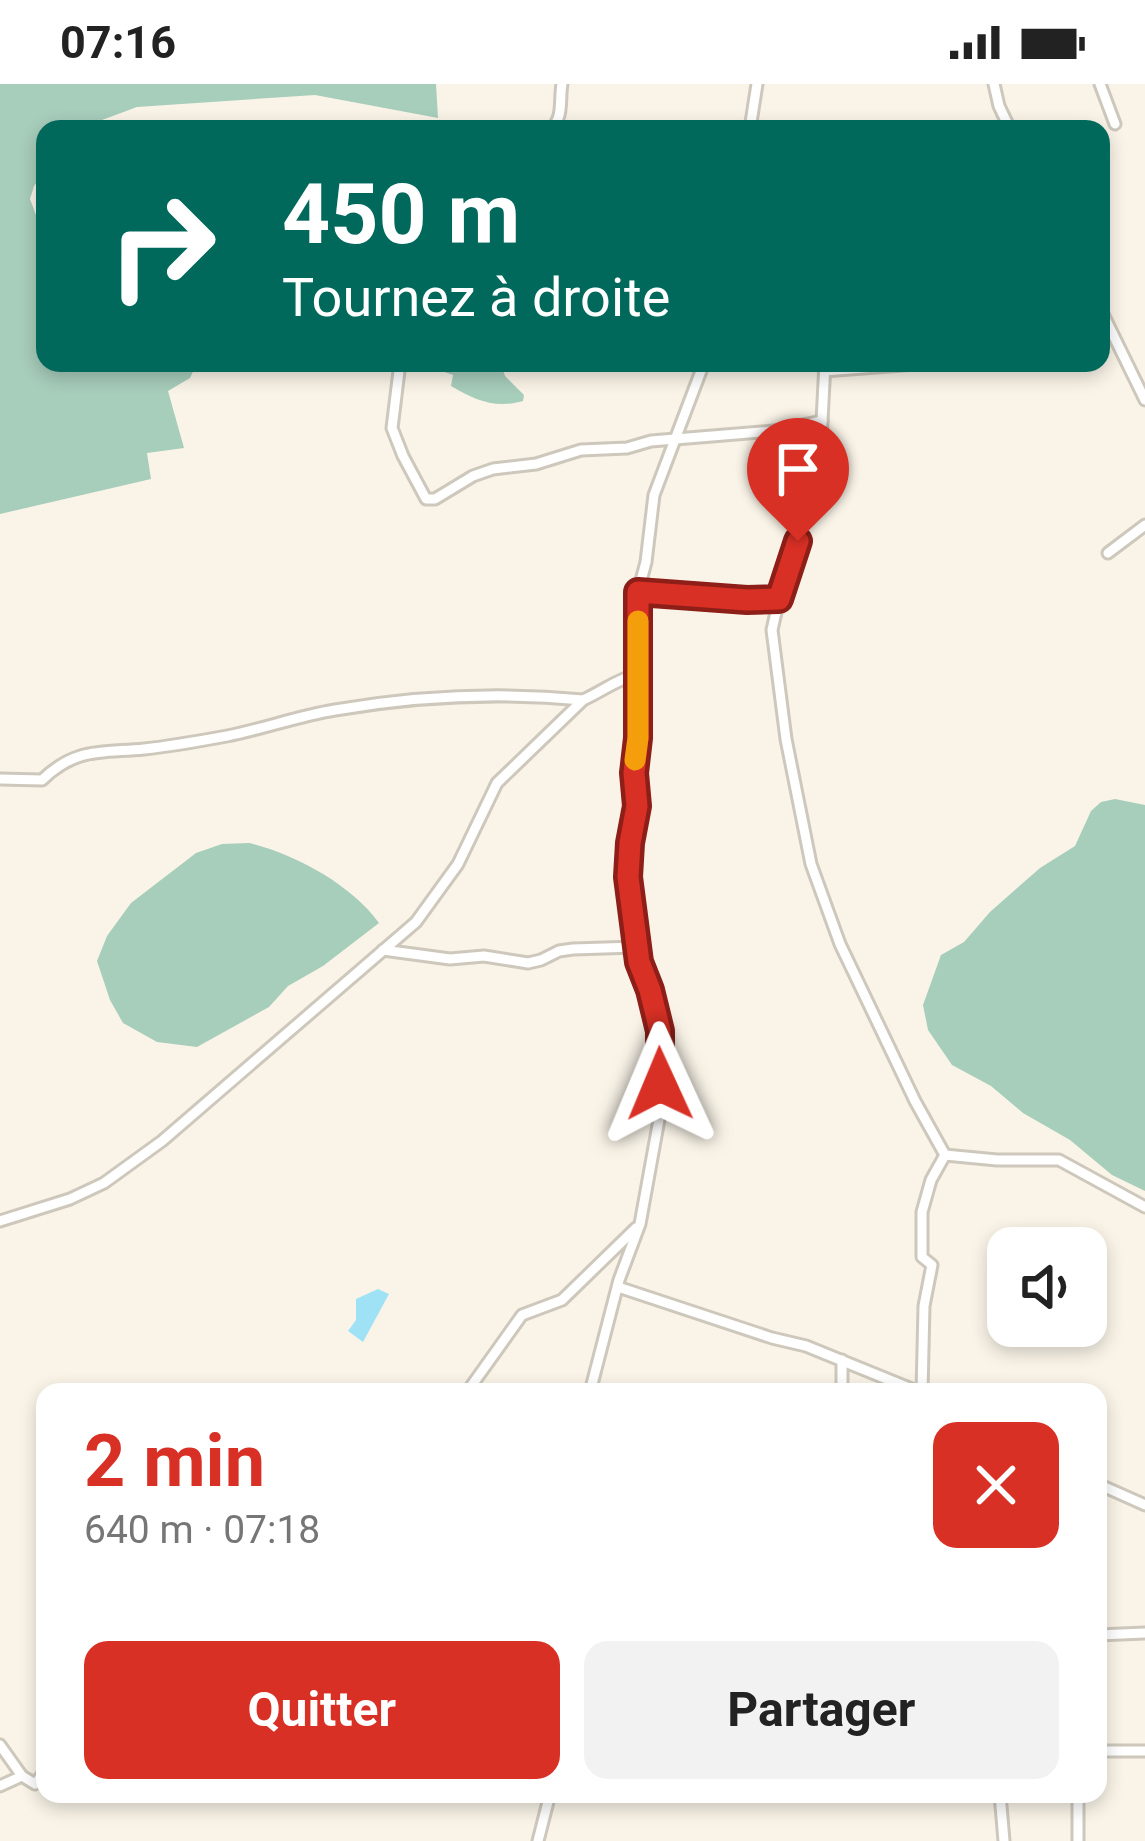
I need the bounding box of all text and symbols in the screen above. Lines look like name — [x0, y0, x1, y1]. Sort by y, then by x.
text: 07:16 — [60, 16, 176, 69]
text: 450 m — [282, 165, 520, 264]
icon: right — [84, 168, 240, 324]
text: Tournez à droite — [282, 266, 670, 329]
pin — [747, 418, 849, 541]
icon: arrive — [765, 436, 831, 502]
position arrow — [597, 1021, 723, 1147]
map controls — [987, 1227, 1107, 1347]
button: sound — [987, 1227, 1107, 1347]
text: 2 min — [84, 1419, 265, 1504]
button: close — [933, 1422, 1059, 1548]
text: 640 m · 07:18 — [84, 1507, 320, 1553]
button: Quitter — [84, 1641, 560, 1779]
button: Partager — [584, 1641, 1059, 1779]

